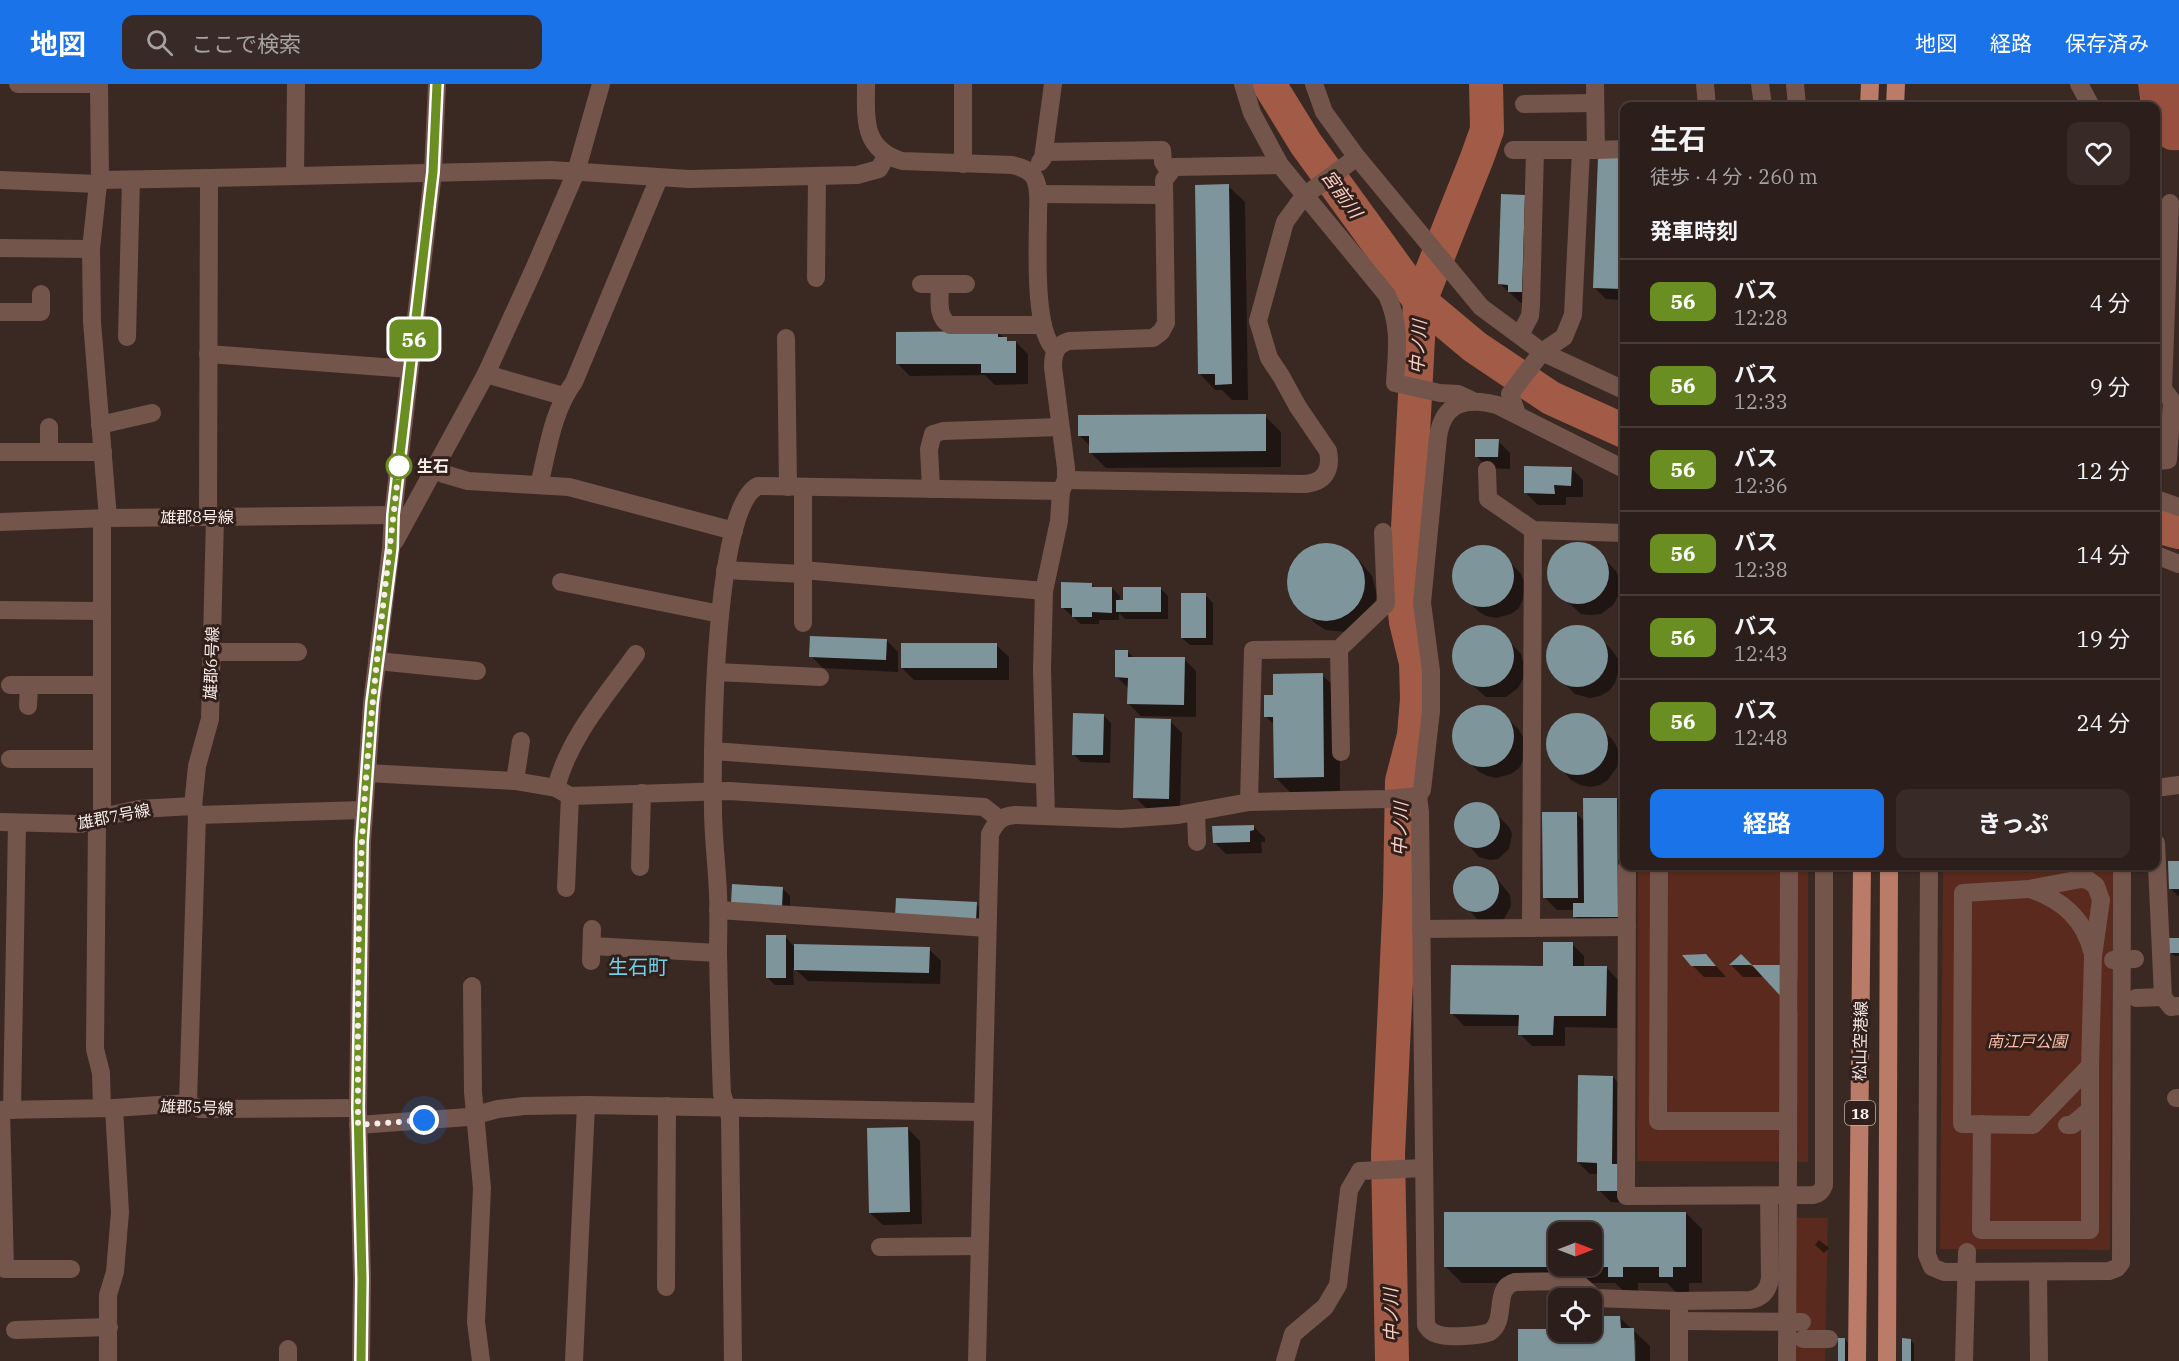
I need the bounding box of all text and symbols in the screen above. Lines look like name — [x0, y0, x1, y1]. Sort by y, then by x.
search box — [122, 15, 542, 69]
text: 地図 — [30, 25, 86, 62]
icon: search — [143, 26, 176, 59]
text: ここで検索 — [191, 29, 301, 58]
text: 地図 — [1915, 29, 1957, 57]
text: 経路 — [1990, 29, 2032, 57]
text: 保存済み — [2065, 29, 2149, 57]
text: 生石 — [1650, 120, 1706, 157]
button: heart — [2067, 122, 2130, 185]
text: 徒歩 · 4 分 · 260 m — [1650, 163, 1818, 190]
water label: 宮前川 — [1317, 165, 1368, 224]
text: 発車時刻 — [1650, 216, 1738, 245]
text: バス — [1734, 275, 1778, 304]
text: 56 — [1670, 287, 1696, 315]
text: 4 分 — [2090, 288, 2130, 317]
text: 12:28 — [1734, 304, 1788, 331]
water label: 中ノ川 — [1405, 317, 1431, 375]
line badge: 56 — [387, 320, 441, 358]
text: 56 — [401, 325, 427, 353]
text: バス — [1734, 359, 1778, 388]
text: 56 — [1670, 371, 1696, 399]
text: 9 分 — [2090, 372, 2130, 401]
text: 12:33 — [1734, 388, 1788, 415]
text: バス — [1734, 443, 1778, 472]
marker: 生石 — [386, 453, 412, 479]
text: 56 — [1670, 455, 1696, 483]
place label: 生石 — [417, 456, 449, 476]
text: 12 分 — [2076, 456, 2130, 485]
text: 12:36 — [1734, 472, 1788, 499]
street label: 雄郡8号線 — [160, 507, 234, 527]
text: バス — [1734, 527, 1778, 556]
text: 56 — [1670, 539, 1696, 567]
text: 14 分 — [2076, 540, 2130, 569]
text: 12:38 — [1734, 556, 1788, 583]
text: バス — [1734, 611, 1778, 640]
text: 56 — [1670, 623, 1696, 651]
text: 19 分 — [2076, 624, 2130, 653]
street label: 雄郡6号線 — [200, 626, 222, 700]
text: 12:43 — [1734, 640, 1788, 667]
text: バス — [1734, 695, 1778, 724]
text: 56 — [1670, 707, 1696, 735]
text: 24 分 — [2076, 708, 2130, 737]
text: 12:48 — [1734, 724, 1788, 751]
button: 経路 — [1650, 789, 1884, 858]
button: きっぷ — [1896, 789, 2130, 858]
street label: 雄郡7号線 — [76, 799, 152, 833]
water label: 中ノ川 — [1388, 800, 1413, 856]
district label: 生石町 — [608, 953, 668, 980]
street label: 松山空港線 — [1849, 1001, 1871, 1081]
park label: 南江戸公園 — [1987, 1031, 2069, 1051]
street label: 雄郡5号線 — [160, 1096, 234, 1118]
road number: 18 — [1845, 1101, 1875, 1125]
your location — [409, 1105, 439, 1135]
north arrow — [1548, 1222, 1602, 1276]
map controls — [1548, 1222, 1602, 1342]
water label: 中ノ川 — [1379, 1286, 1403, 1342]
button: locate — [1548, 1288, 1602, 1342]

